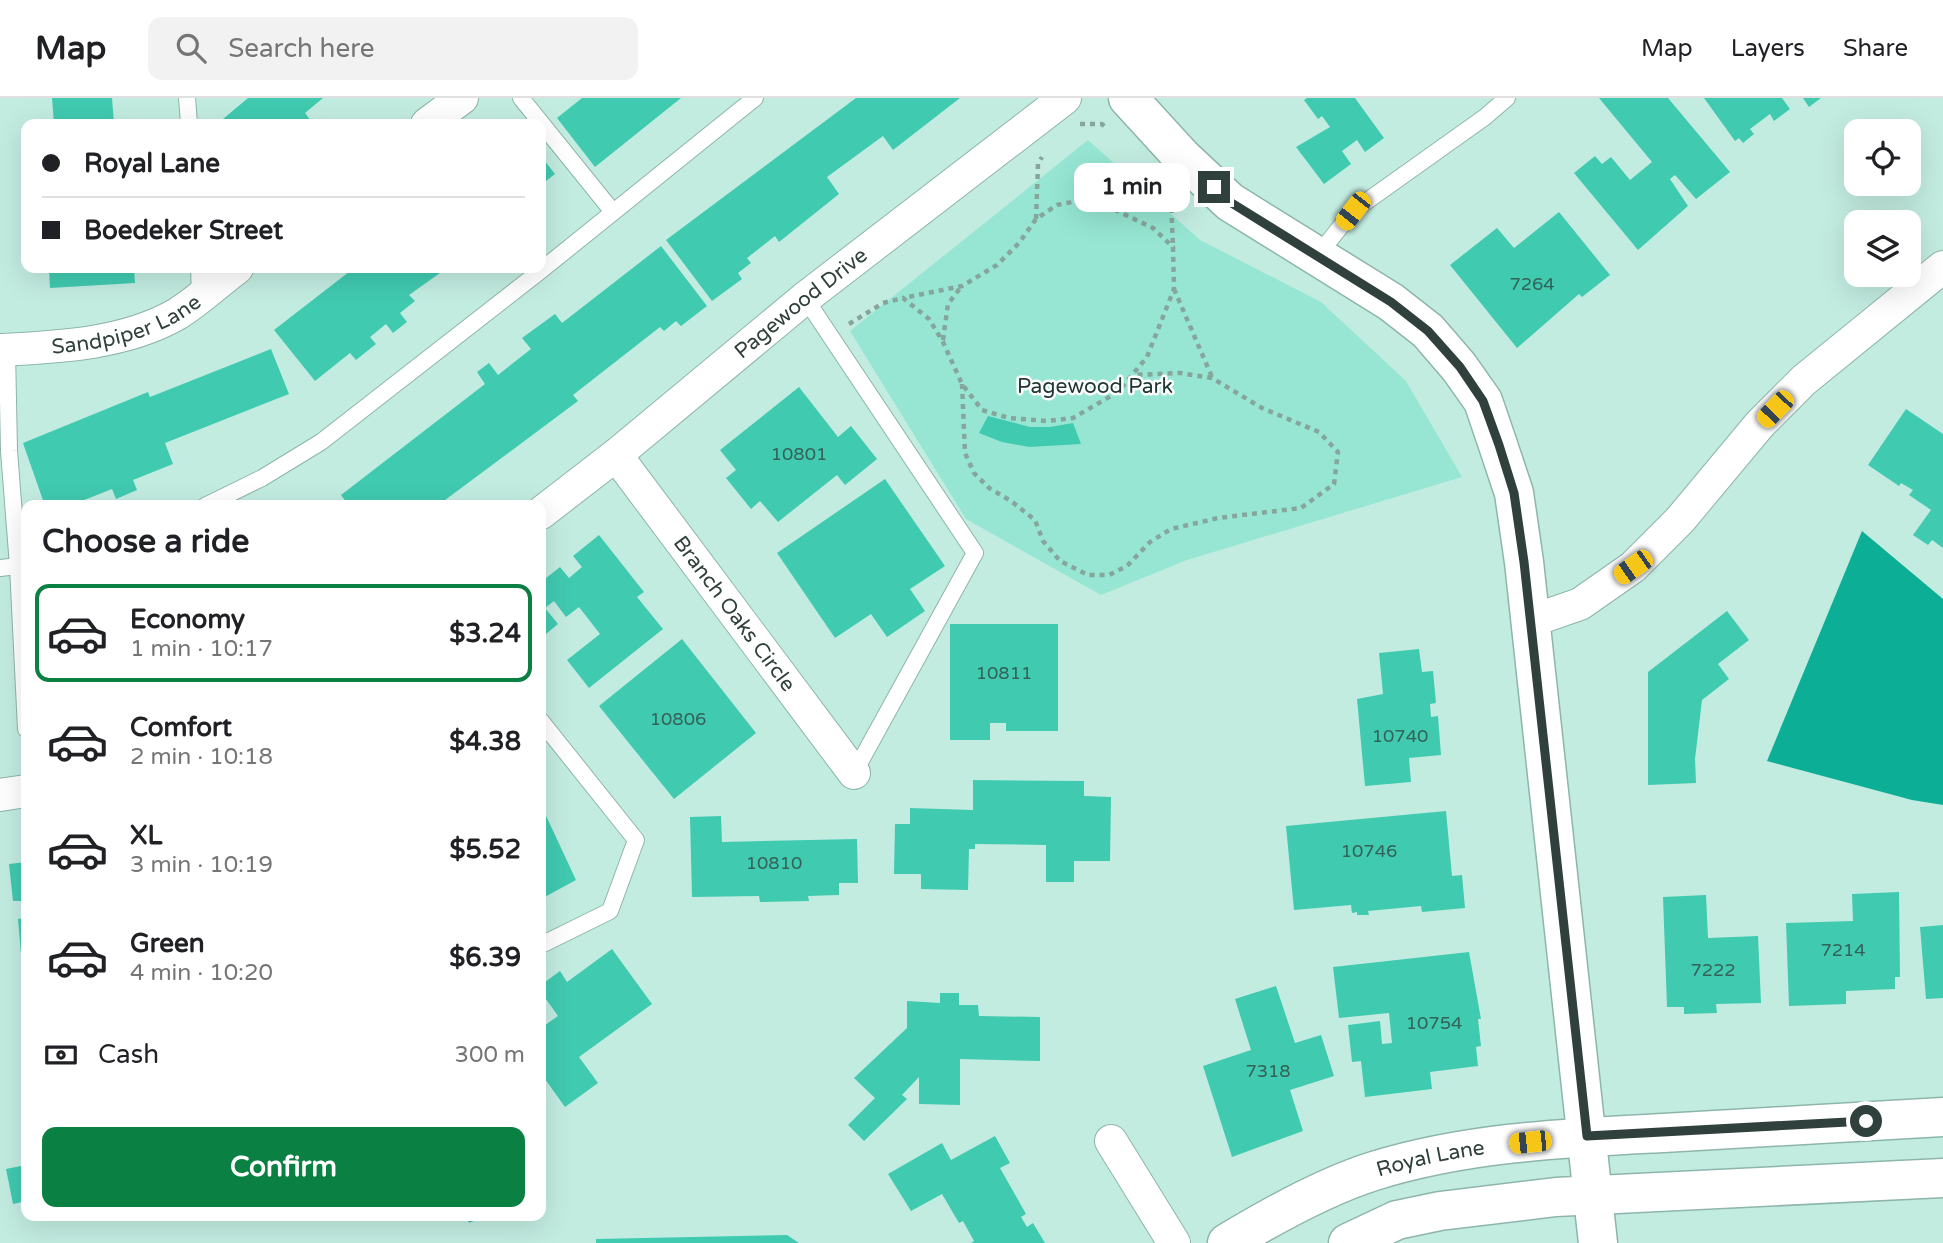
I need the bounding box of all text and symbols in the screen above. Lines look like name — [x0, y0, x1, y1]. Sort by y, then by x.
search box — [148, 17, 638, 80]
text: Map — [35, 29, 106, 68]
icon: search — [172, 29, 210, 67]
text: Search here — [228, 33, 374, 64]
text: Map — [1641, 34, 1693, 63]
text: Layers — [1731, 34, 1805, 63]
text: Share — [1843, 34, 1908, 63]
map controls — [1844, 119, 1921, 287]
button: locate — [1844, 119, 1921, 196]
text: Royal Lane — [84, 148, 220, 179]
callout: 1 min — [1074, 162, 1190, 212]
route end — [1198, 171, 1230, 203]
text: 1 min — [1101, 173, 1163, 201]
car — [1332, 188, 1375, 234]
button: layers — [1844, 210, 1921, 287]
text: Boedeker Street — [84, 215, 283, 246]
street label: Pagewood Drive — [729, 242, 872, 364]
house number: 7264 — [1509, 273, 1555, 295]
street label: Sandpiper Lane — [50, 289, 206, 359]
park label: Pagewood Park — [1017, 374, 1173, 399]
car — [1753, 387, 1798, 431]
house number: 10801 — [771, 443, 827, 465]
text: Choose a ride — [42, 523, 249, 561]
street label: Branch Oaks Circle — [668, 531, 801, 696]
car — [1610, 546, 1657, 588]
icon: car — [46, 602, 109, 665]
text: Economy — [130, 604, 245, 635]
text: $3.24 — [449, 618, 521, 649]
text: 1 min · 10:17 — [130, 635, 273, 663]
house number: 10811 — [976, 662, 1032, 684]
house number: 10806 — [650, 708, 706, 730]
icon: car — [46, 710, 109, 773]
text: Comfort — [130, 712, 232, 743]
house number: 10740 — [1372, 725, 1428, 747]
text: $4.38 — [449, 726, 521, 757]
text: 2 min · 10:18 — [130, 743, 273, 771]
icon: car — [46, 818, 109, 881]
text: XL — [130, 820, 162, 851]
text: $5.52 — [449, 834, 521, 865]
house number: 10746 — [1341, 840, 1397, 862]
text: 3 min · 10:19 — [130, 851, 273, 879]
house number: 10810 — [746, 852, 802, 874]
icon: car — [46, 926, 109, 989]
text: Green — [130, 928, 205, 959]
house number: 7214 — [1820, 939, 1866, 961]
text: $6.39 — [449, 942, 521, 973]
text: 4 min · 10:20 — [130, 959, 273, 987]
house number: 7222 — [1690, 959, 1736, 981]
house number: 10754 — [1406, 1012, 1462, 1034]
icon: cash — [42, 1036, 80, 1074]
text: Cash — [98, 1039, 159, 1070]
text: 300 m — [455, 1041, 525, 1069]
house number: 7318 — [1245, 1060, 1291, 1082]
route start — [1850, 1105, 1882, 1137]
button: Confirm — [42, 1127, 525, 1207]
car — [1509, 1129, 1552, 1155]
street label: Royal Lane — [1373, 1135, 1486, 1182]

